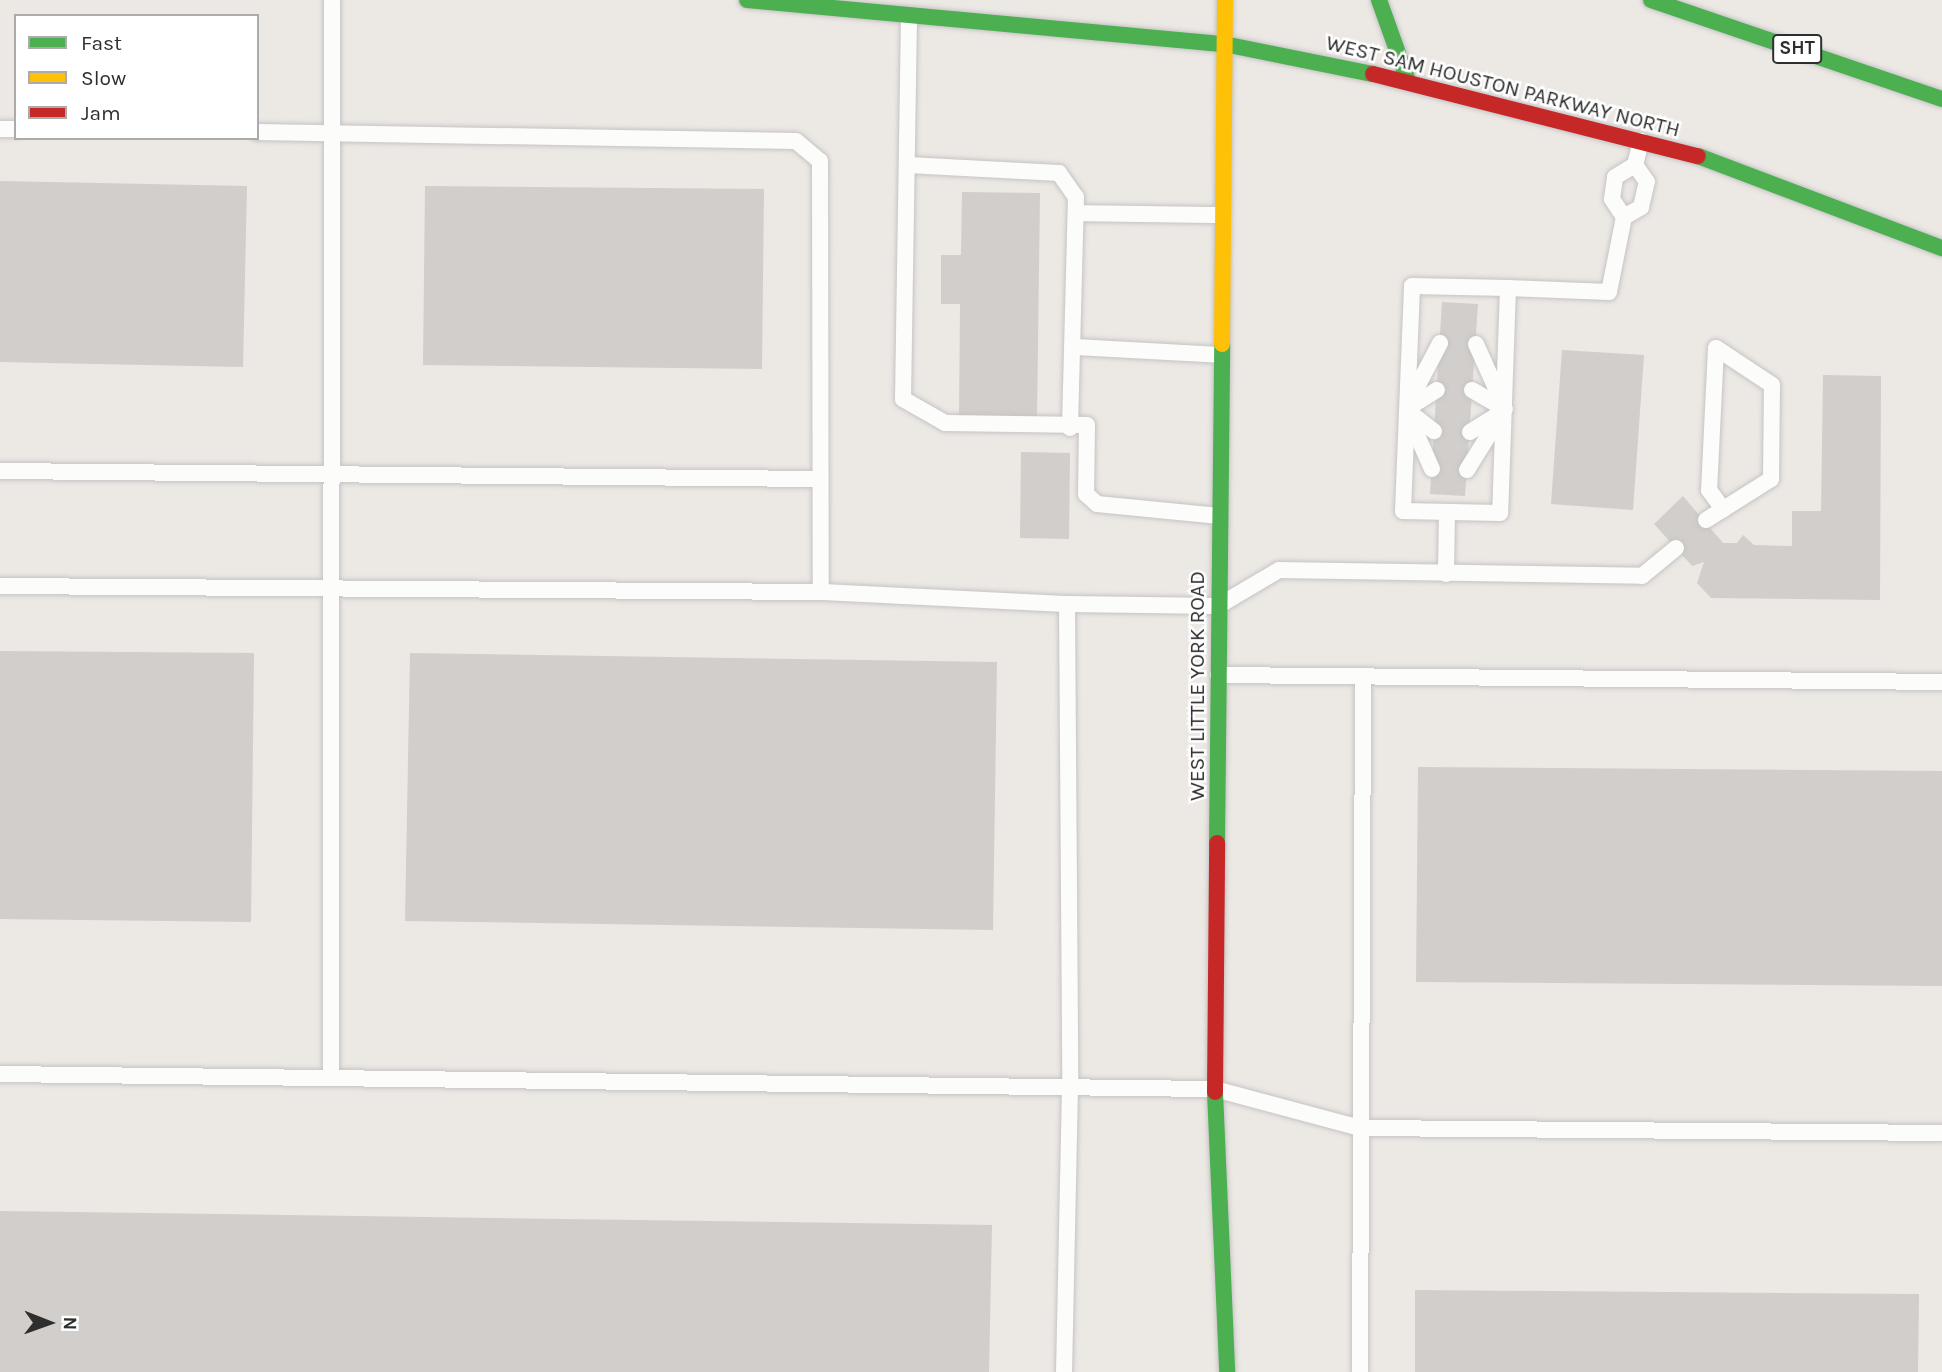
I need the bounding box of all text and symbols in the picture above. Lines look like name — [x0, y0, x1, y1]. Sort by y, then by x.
legend — [14, 14, 259, 140]
street label: WEST SAM HOUSTON PARKWAY NORTH — [1324, 30, 1682, 142]
text: Fast — [81, 31, 122, 55]
road number: SHT — [1771, 34, 1823, 64]
text: Slow — [81, 66, 126, 90]
text: Jam — [81, 101, 121, 125]
street label: WEST LITTLE YORK ROAD — [1184, 571, 1210, 801]
north arrow — [14, 1288, 84, 1358]
text: N — [59, 1316, 81, 1330]

